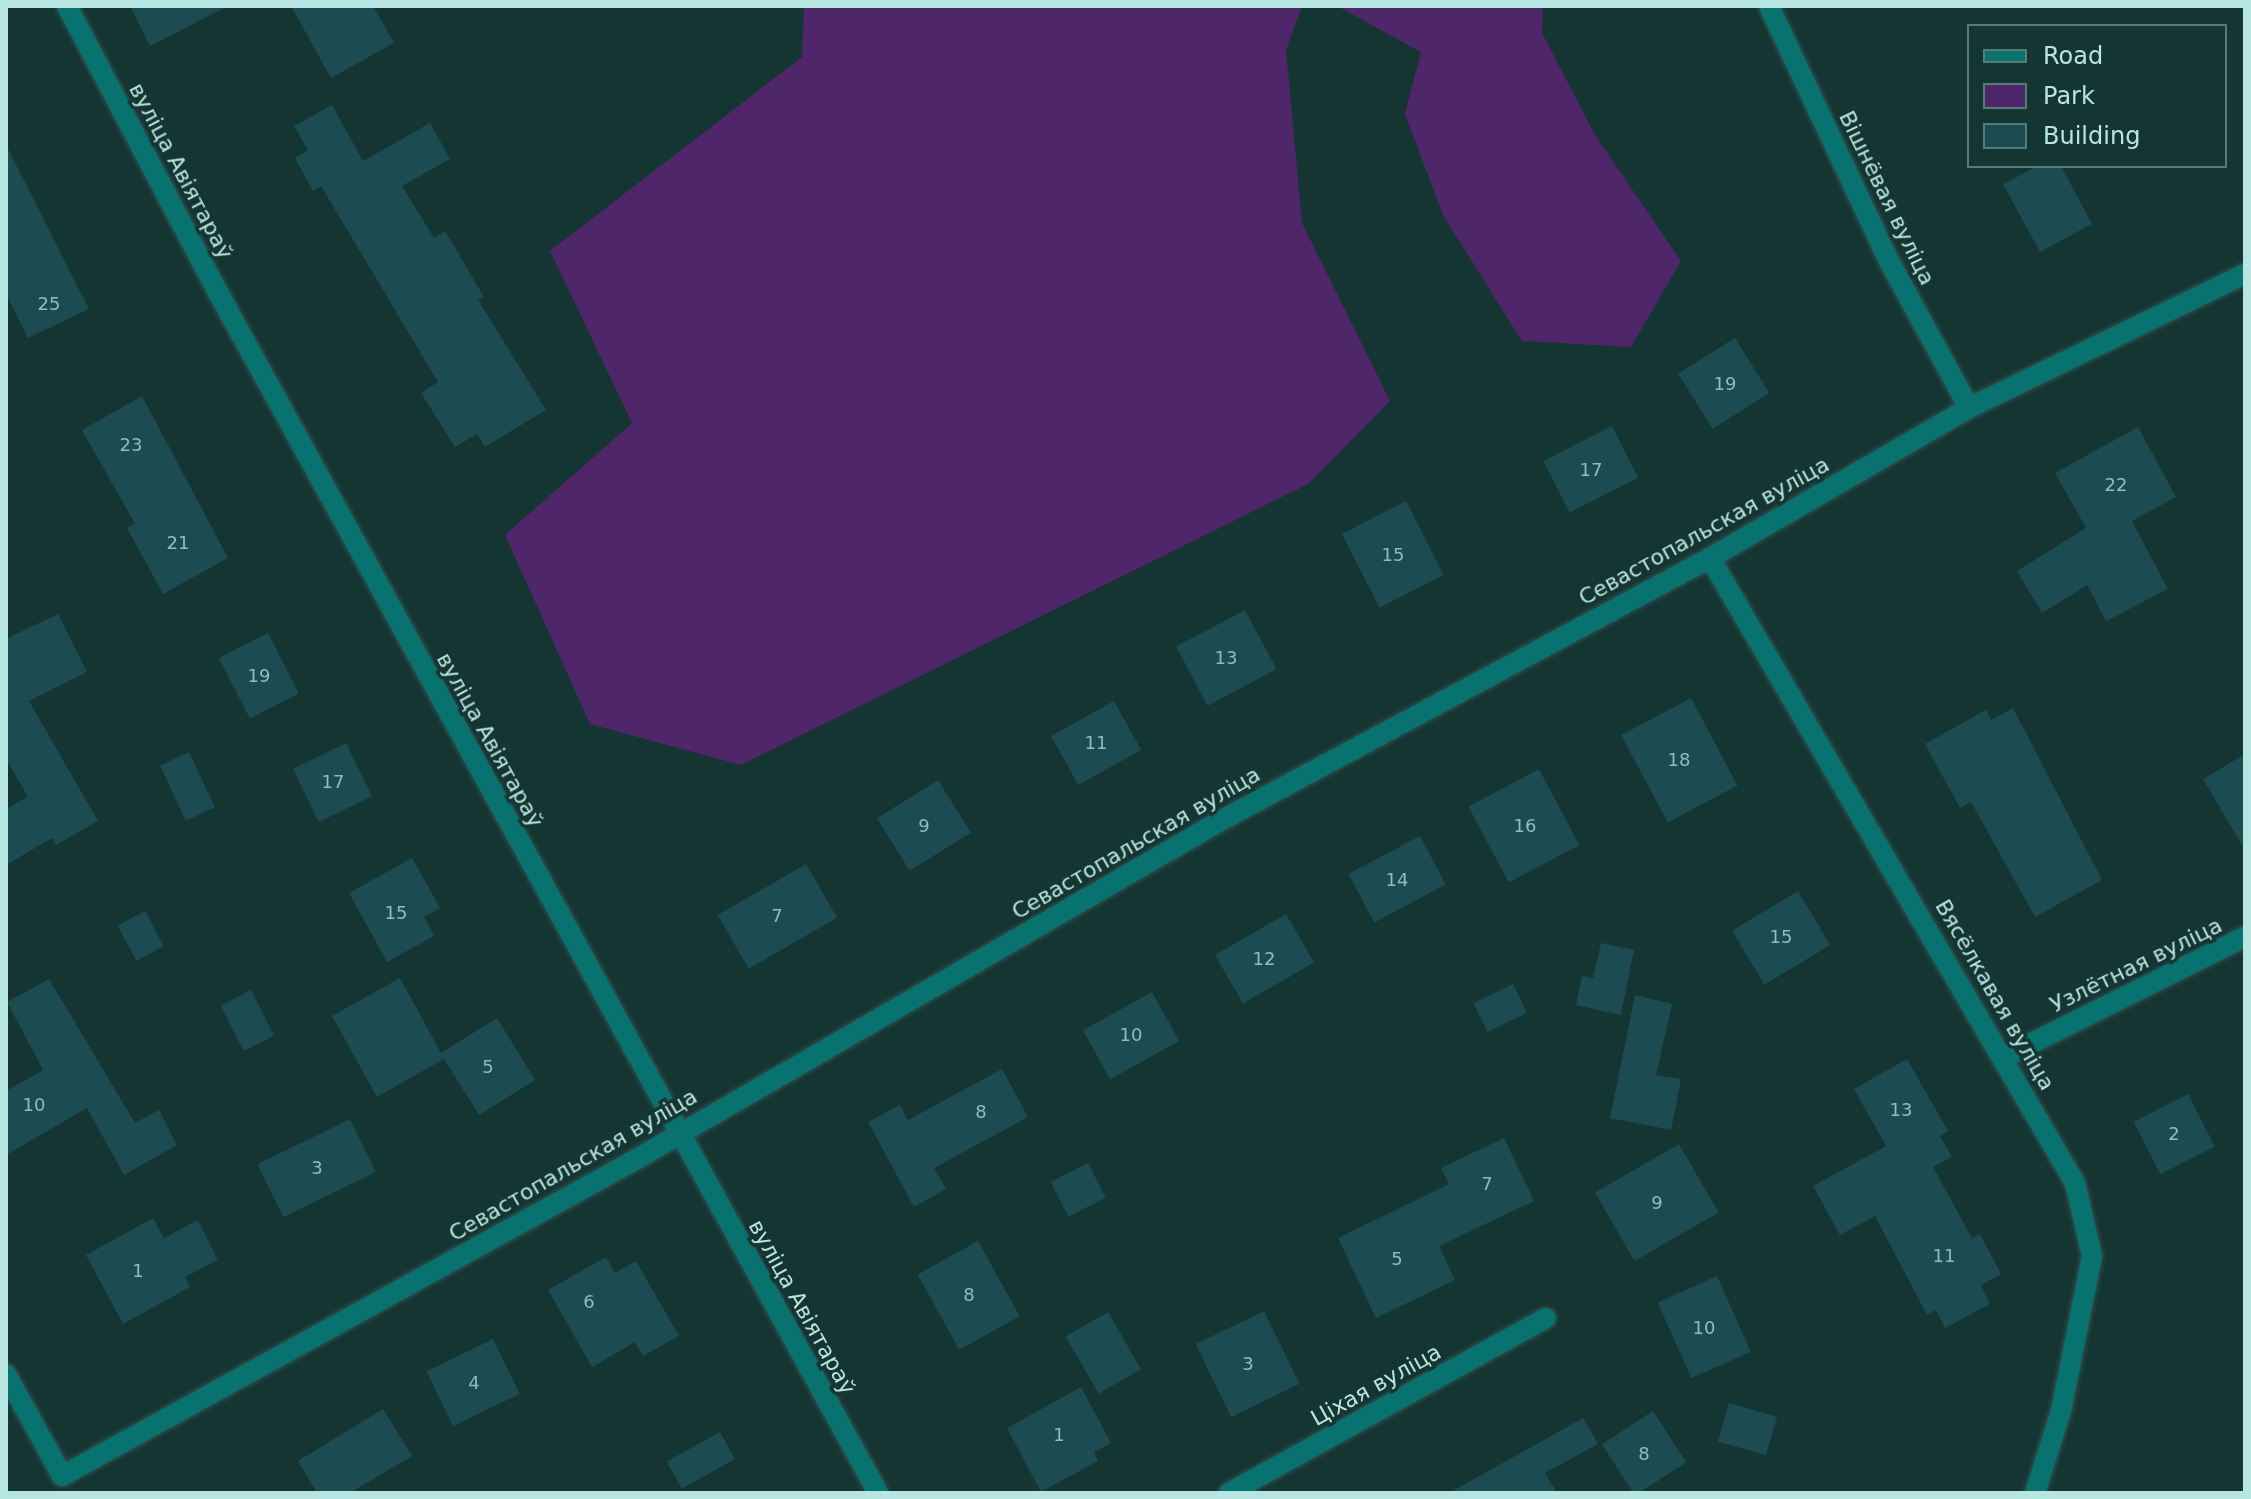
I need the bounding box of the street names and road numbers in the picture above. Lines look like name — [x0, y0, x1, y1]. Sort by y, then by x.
street label: вуліца Авіятараў — [123, 78, 239, 264]
street label: Вішнёвая вуліца — [1833, 107, 1941, 289]
street label: Севастопальская вуліца — [1574, 451, 1834, 611]
street label: вуліца Авіятараў — [431, 648, 549, 832]
street label: Севастопальская вуліца — [1007, 761, 1265, 925]
street label: Вясёлкавая вуліца — [1930, 895, 2060, 1095]
street label: Узлётная вуліца — [2046, 912, 2226, 1018]
street label: Севастопальская вуліца — [444, 1083, 702, 1247]
street label: вуліца Авіятараў — [743, 1215, 861, 1399]
street label: Ціхая вуліца — [1306, 1338, 1446, 1432]

